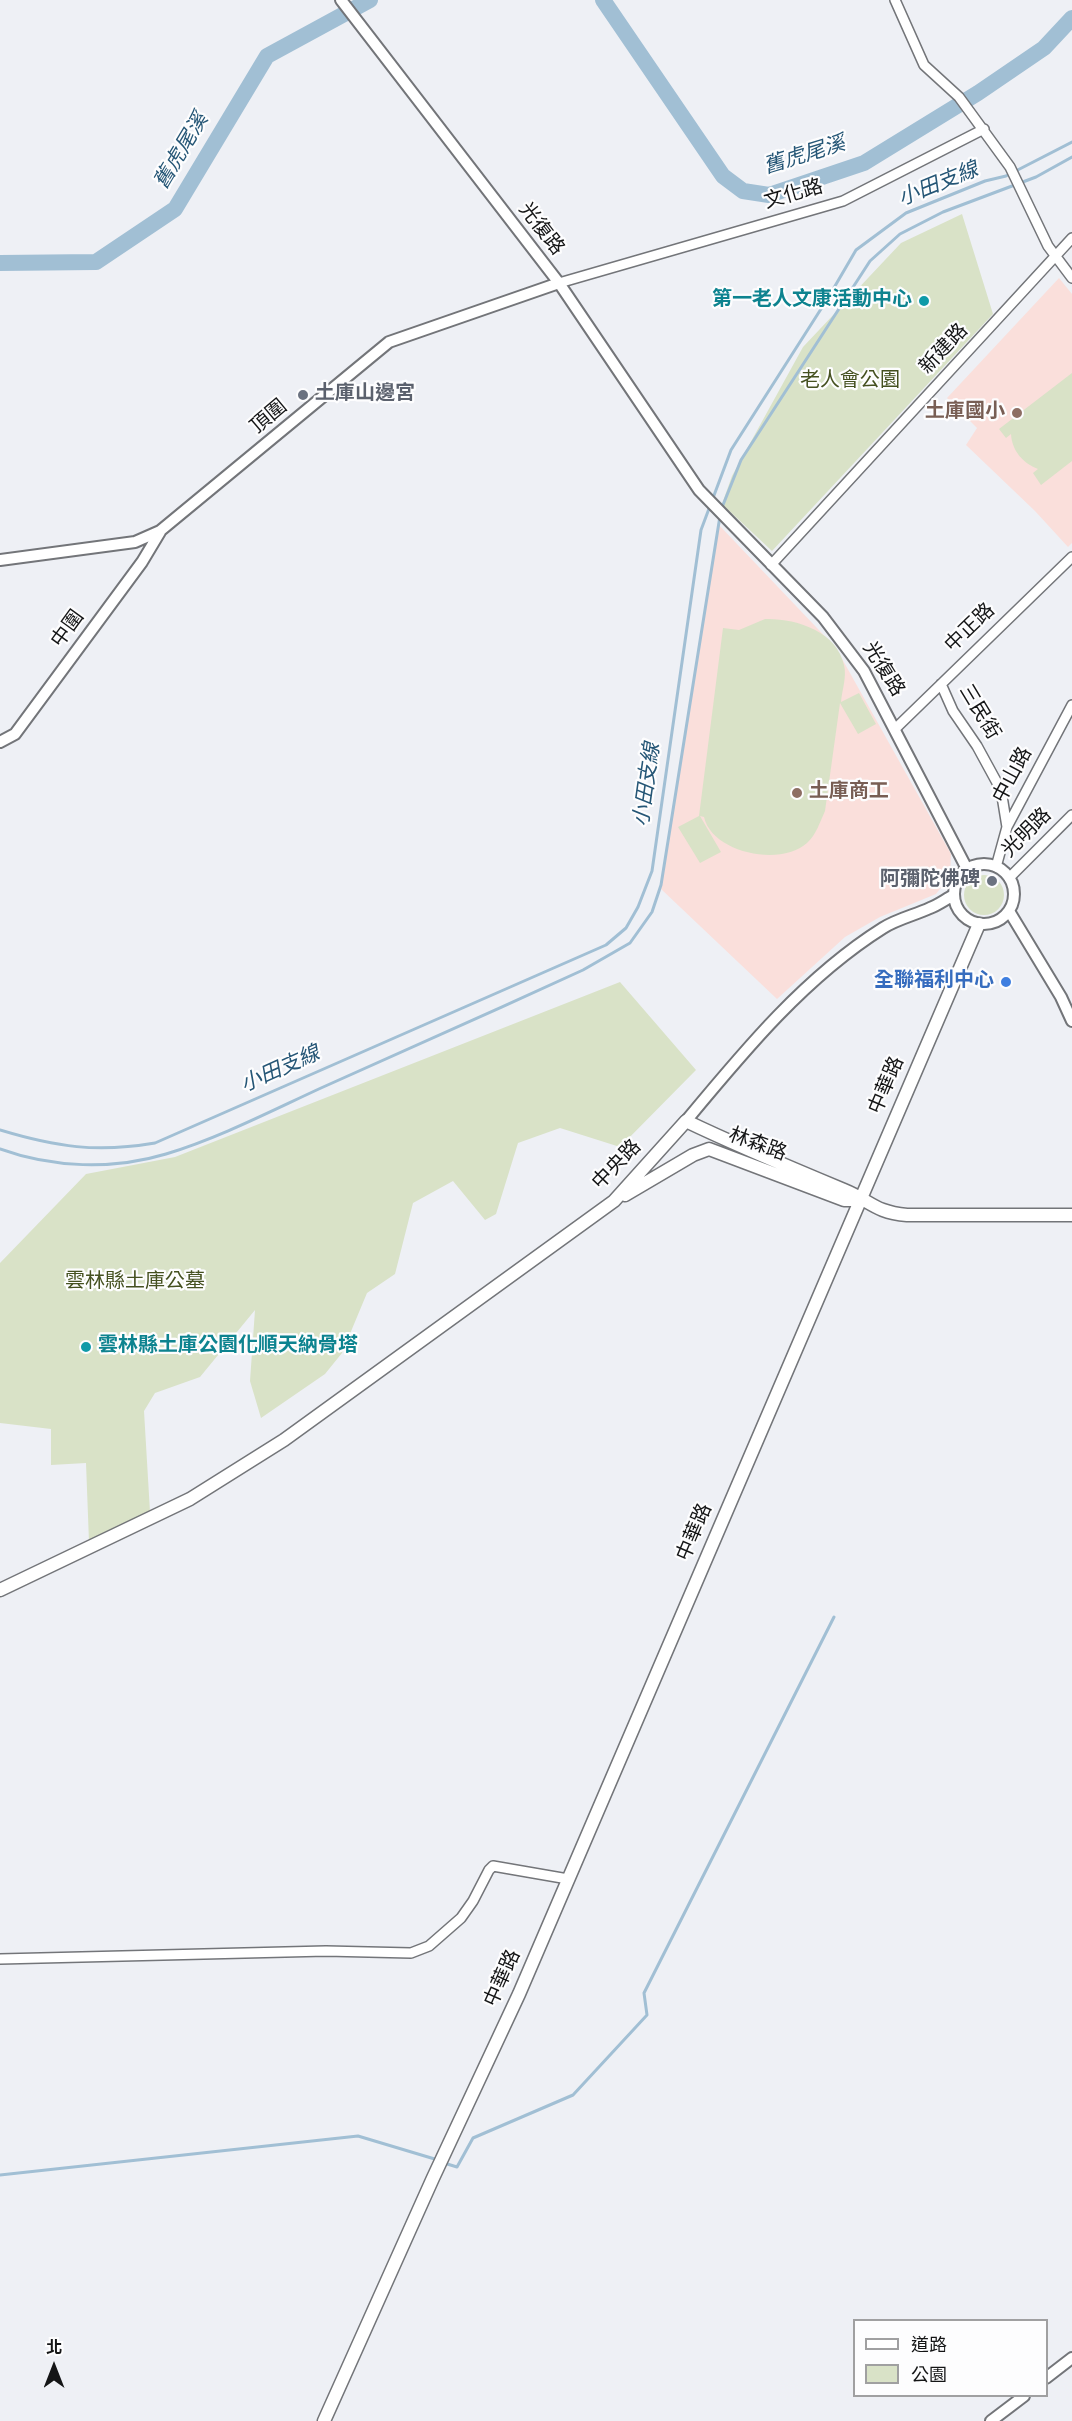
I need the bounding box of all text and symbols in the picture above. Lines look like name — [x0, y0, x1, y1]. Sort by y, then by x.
water label: 舊虎尾溪 — [151, 110, 215, 194]
water label: 舊虎尾溪 — [761, 133, 849, 181]
water label: 小田支線 — [895, 159, 983, 213]
street label: 文化路 — [762, 176, 826, 216]
street label: 光復路 — [512, 199, 568, 261]
place label: 第一老人文康活動中心 — [712, 289, 912, 313]
marker: 第一老人文康活動中心 — [917, 294, 931, 308]
street label: 新建路 — [916, 320, 974, 380]
park label: 老人會公園 — [800, 370, 900, 394]
place label: 土庫山邊宮 — [315, 383, 415, 407]
marker: 土庫山邊宮 — [296, 388, 310, 402]
street label: 頂圍 — [247, 396, 293, 440]
place label: 土庫國小 — [925, 401, 1005, 425]
marker: 土庫國小 — [1010, 406, 1024, 420]
street label: 中正路 — [941, 600, 1001, 658]
street label: 中圍 — [48, 607, 90, 653]
street label: 光復路 — [856, 638, 908, 702]
street label: 三民街 — [952, 681, 1004, 745]
water label: 小田支線 — [631, 742, 667, 828]
street label: 中山路 — [989, 744, 1039, 808]
place label: 土庫商工 — [809, 781, 889, 805]
marker: 土庫商工 — [790, 786, 804, 800]
street label: 光明路 — [998, 804, 1058, 864]
place label: 阿彌陀佛碑 — [880, 869, 980, 893]
marker: 阿彌陀佛碑 — [985, 874, 999, 888]
place label: 全聯福利中心 — [874, 970, 994, 994]
marker: 全聯福利中心 — [999, 975, 1013, 989]
water label: 小田支線 — [238, 1042, 324, 1100]
street label: 中華路 — [865, 1054, 911, 1118]
street label: 林森路 — [725, 1124, 789, 1168]
street label: 中央路 — [589, 1136, 647, 1196]
park label: 雲林縣土庫公墓 — [65, 1271, 205, 1295]
place label: 雲林縣土庫公園化順天納骨塔 — [98, 1335, 358, 1359]
marker: 雲林縣土庫公園化順天納骨塔 — [79, 1340, 93, 1354]
street label: 中華路 — [673, 1501, 719, 1565]
street label: 中華路 — [481, 1947, 527, 2011]
legend — [853, 2319, 1048, 2397]
text: 道路 — [911, 2335, 947, 2358]
north arrow — [24, 2337, 84, 2397]
text: 北 — [46, 2339, 62, 2359]
text: 公園 — [911, 2365, 947, 2388]

